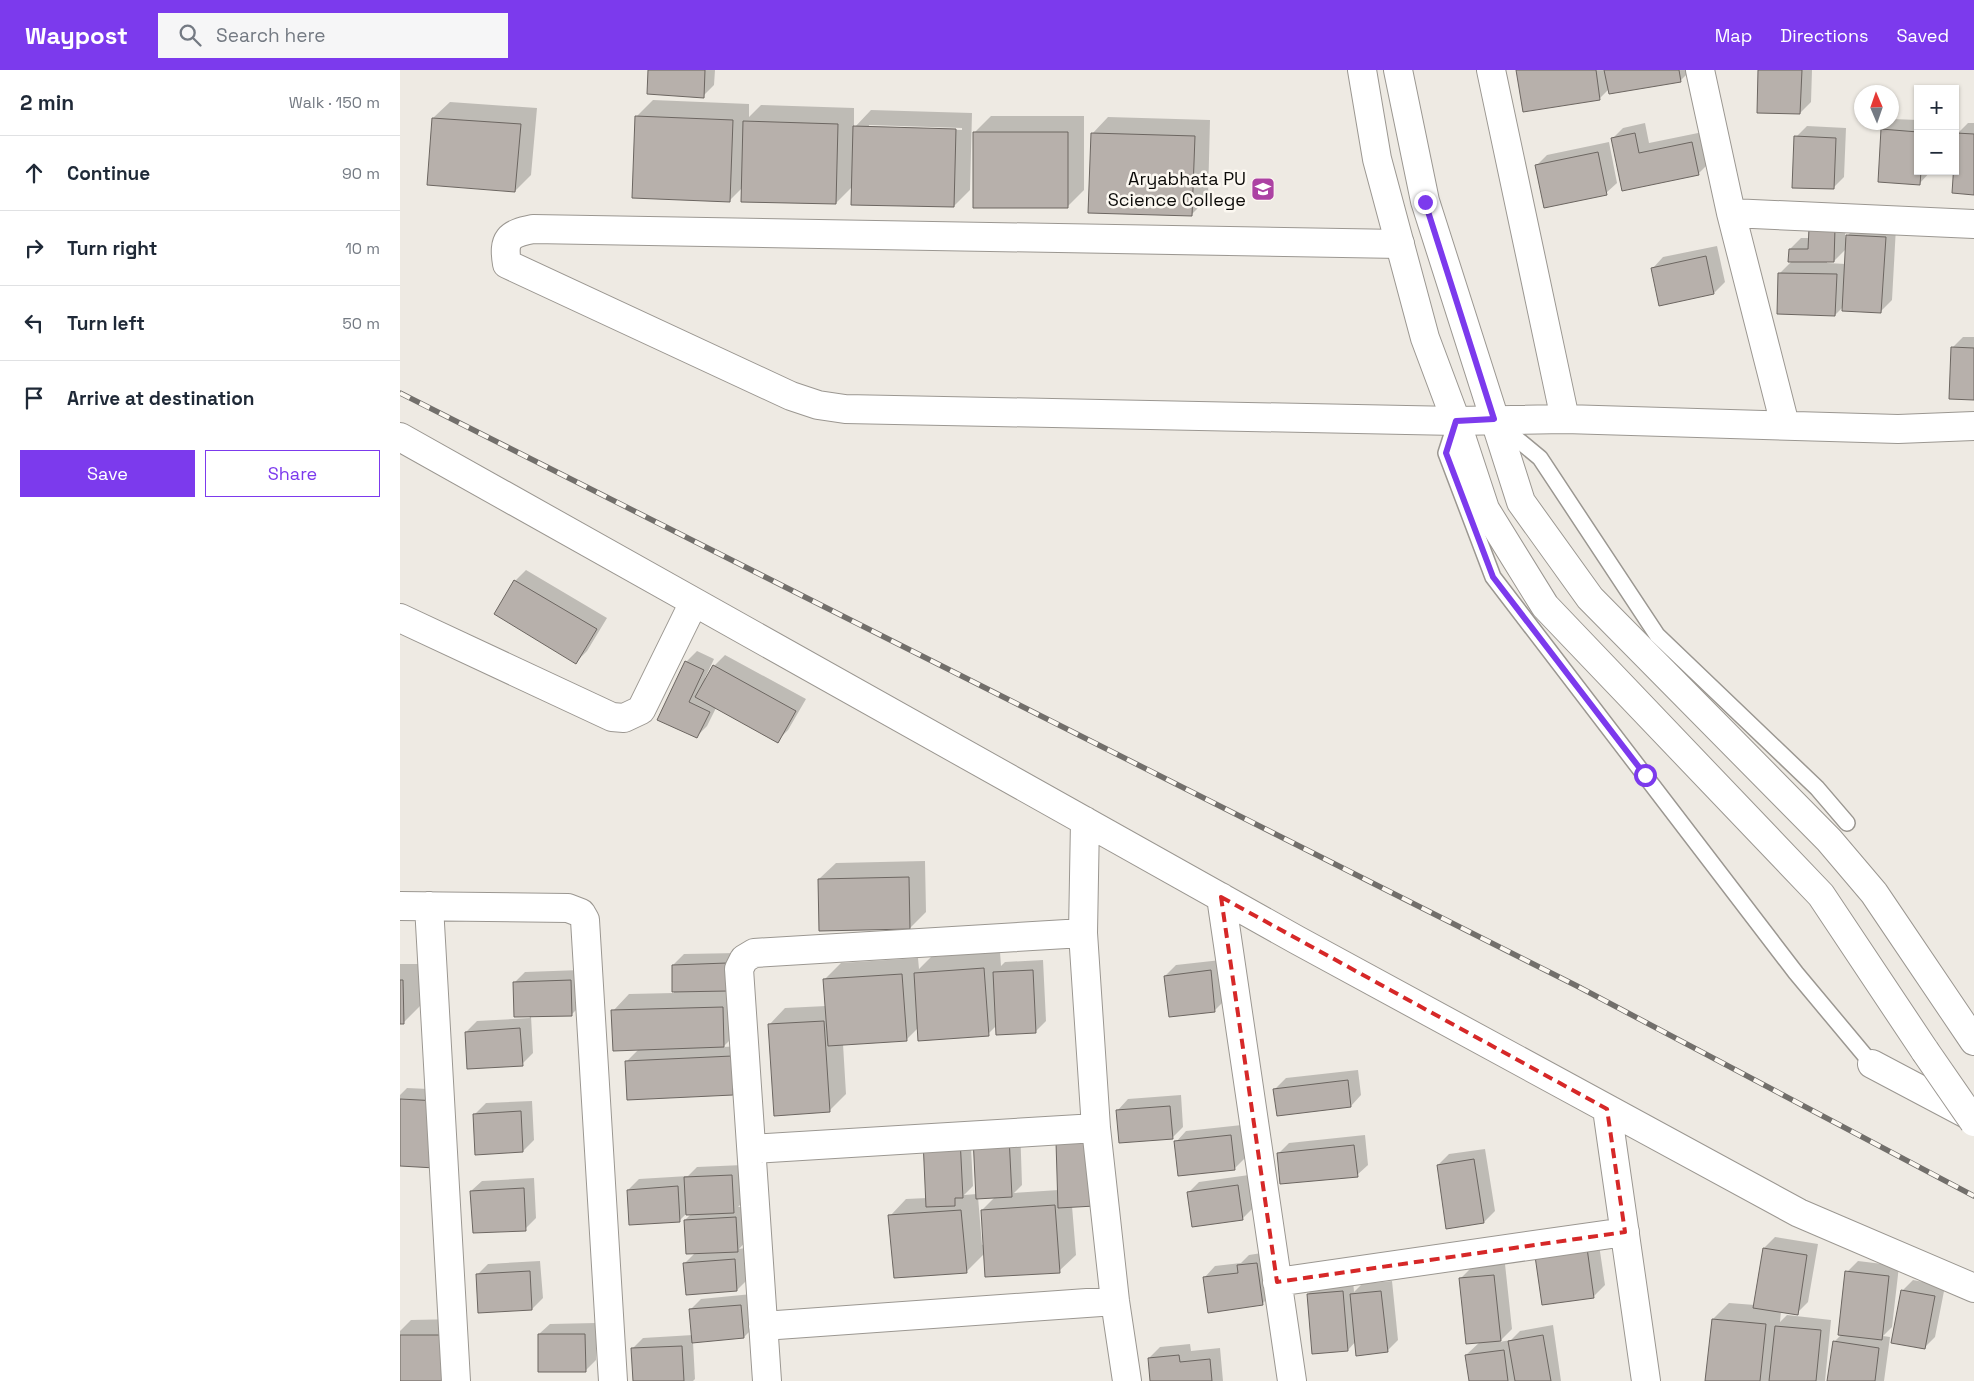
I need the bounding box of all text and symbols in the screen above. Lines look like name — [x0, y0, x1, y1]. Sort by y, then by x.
search box — [158, 13, 508, 58]
text: Waypost — [25, 20, 128, 51]
icon: search — [176, 21, 204, 49]
text: Search here — [216, 23, 326, 48]
text: Map — [1715, 24, 1752, 47]
text: Directions — [1780, 24, 1869, 47]
text: Saved — [1897, 24, 1949, 47]
north arrow — [1854, 85, 1899, 130]
map controls — [1914, 85, 1959, 175]
button: + — [1914, 85, 1959, 130]
text: 2 min — [20, 89, 74, 116]
text: Walk · 150 m — [289, 92, 380, 113]
button: − — [1914, 130, 1959, 175]
icon: ahead — [20, 159, 48, 187]
text: Continue — [67, 161, 150, 186]
text: 90 m — [342, 163, 380, 184]
place label: Aryabhata PU Science College — [1108, 167, 1246, 211]
school or university icon: Aryabhata PU Science College — [1250, 176, 1276, 202]
route end — [1414, 191, 1437, 214]
icon: right — [20, 234, 48, 262]
text: Turn right — [67, 236, 157, 261]
text: 10 m — [345, 238, 380, 259]
icon: left — [20, 309, 48, 337]
text: Turn left — [67, 311, 145, 336]
text: 50 m — [342, 313, 380, 334]
icon: arrive — [20, 384, 48, 412]
text: Arrive at destination — [67, 386, 255, 411]
button: Save — [20, 450, 195, 497]
button: Share — [205, 450, 380, 497]
route start — [1634, 764, 1657, 787]

